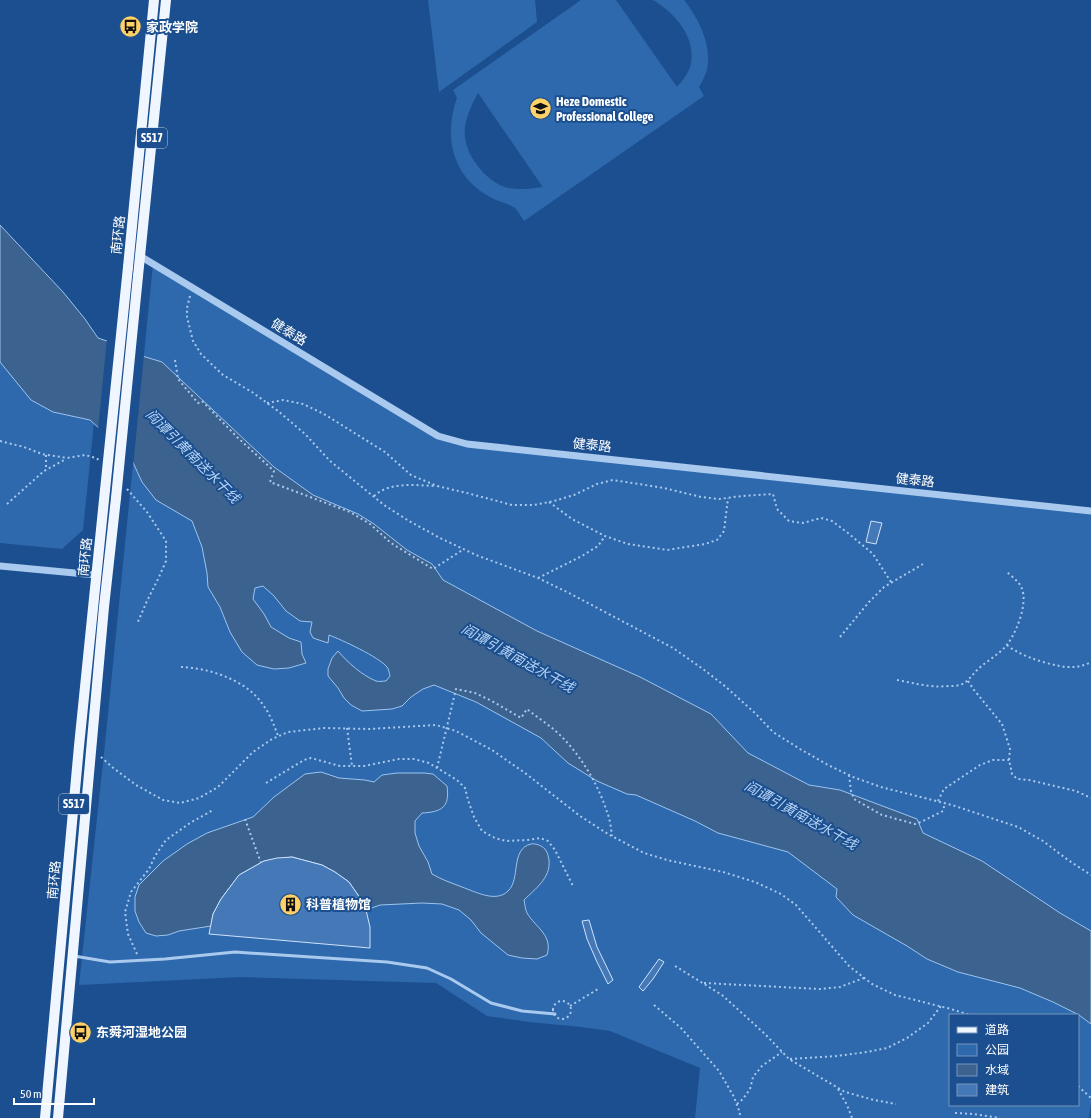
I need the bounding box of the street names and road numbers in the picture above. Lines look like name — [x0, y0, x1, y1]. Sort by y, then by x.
road number: S517 — [137, 128, 167, 148]
street label: 南环路 — [109, 215, 127, 255]
street label: 健泰路 — [268, 316, 310, 348]
street label: 健泰路 — [572, 436, 612, 454]
street label: 健泰路 — [895, 471, 935, 489]
street label: 南环路 — [76, 537, 94, 577]
road number: S517 — [59, 794, 89, 814]
street label: 南环路 — [45, 860, 63, 900]

